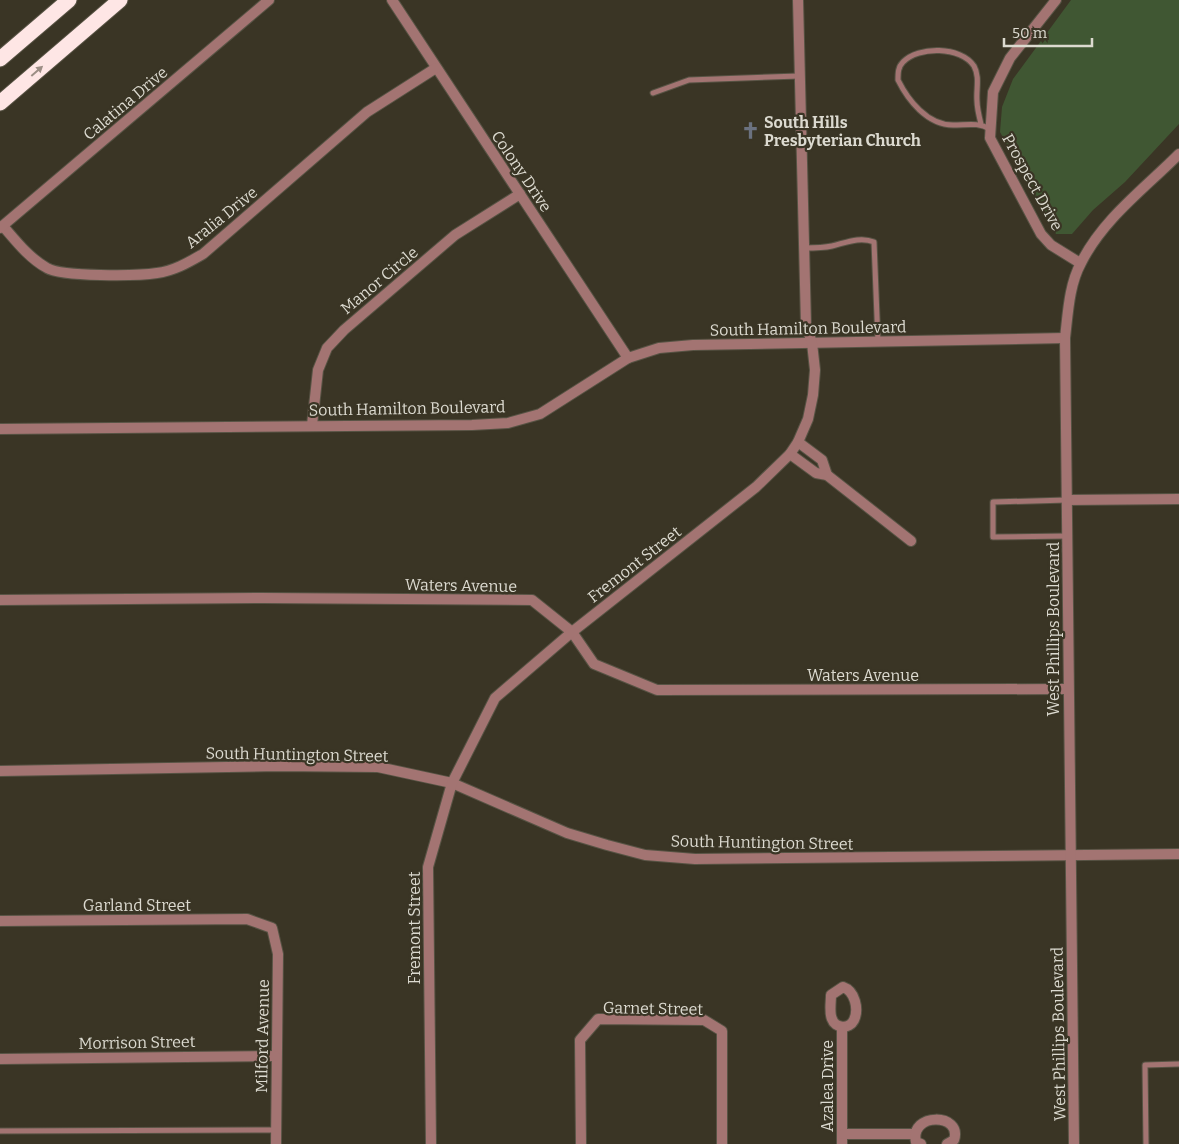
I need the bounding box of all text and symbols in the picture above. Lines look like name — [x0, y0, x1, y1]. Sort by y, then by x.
scale bar — [1004, 15, 1092, 47]
text: 50 m — [1012, 24, 1048, 42]
street label: Calatina Drive — [79, 63, 171, 144]
one-way arrow — [30, 65, 43, 76]
place label: South Hills Presbyterian Church — [764, 113, 921, 150]
church icon: South Hills Presbyterian Church — [740, 121, 760, 141]
street label: Colony Drive — [488, 127, 556, 215]
street label: Prospect Drive — [998, 131, 1067, 234]
street label: Aralia Drive — [182, 183, 261, 252]
street label: Manor Circle — [337, 243, 422, 318]
street label: South Hamilton Boulevard — [710, 317, 907, 340]
street label: South Hamilton Boulevard — [309, 397, 506, 420]
street label: Fremont Street — [584, 522, 685, 607]
street label: West Phillips Boulevard — [1044, 541, 1063, 716]
street label: Waters Avenue — [405, 575, 517, 596]
street label: Waters Avenue — [807, 666, 919, 685]
street label: South Huntington Street — [205, 743, 389, 766]
street label: South Huntington Street — [670, 831, 854, 854]
street label: Fremont Street — [405, 871, 424, 984]
street label: Garland Street — [83, 896, 191, 915]
street label: West Phillips Boulevard — [1047, 946, 1070, 1121]
street label: Milford Avenue — [252, 979, 273, 1093]
street label: Garnet Street — [603, 998, 703, 1019]
street label: Morrison Street — [78, 1032, 196, 1053]
street label: Azalea Drive — [818, 1040, 837, 1132]

